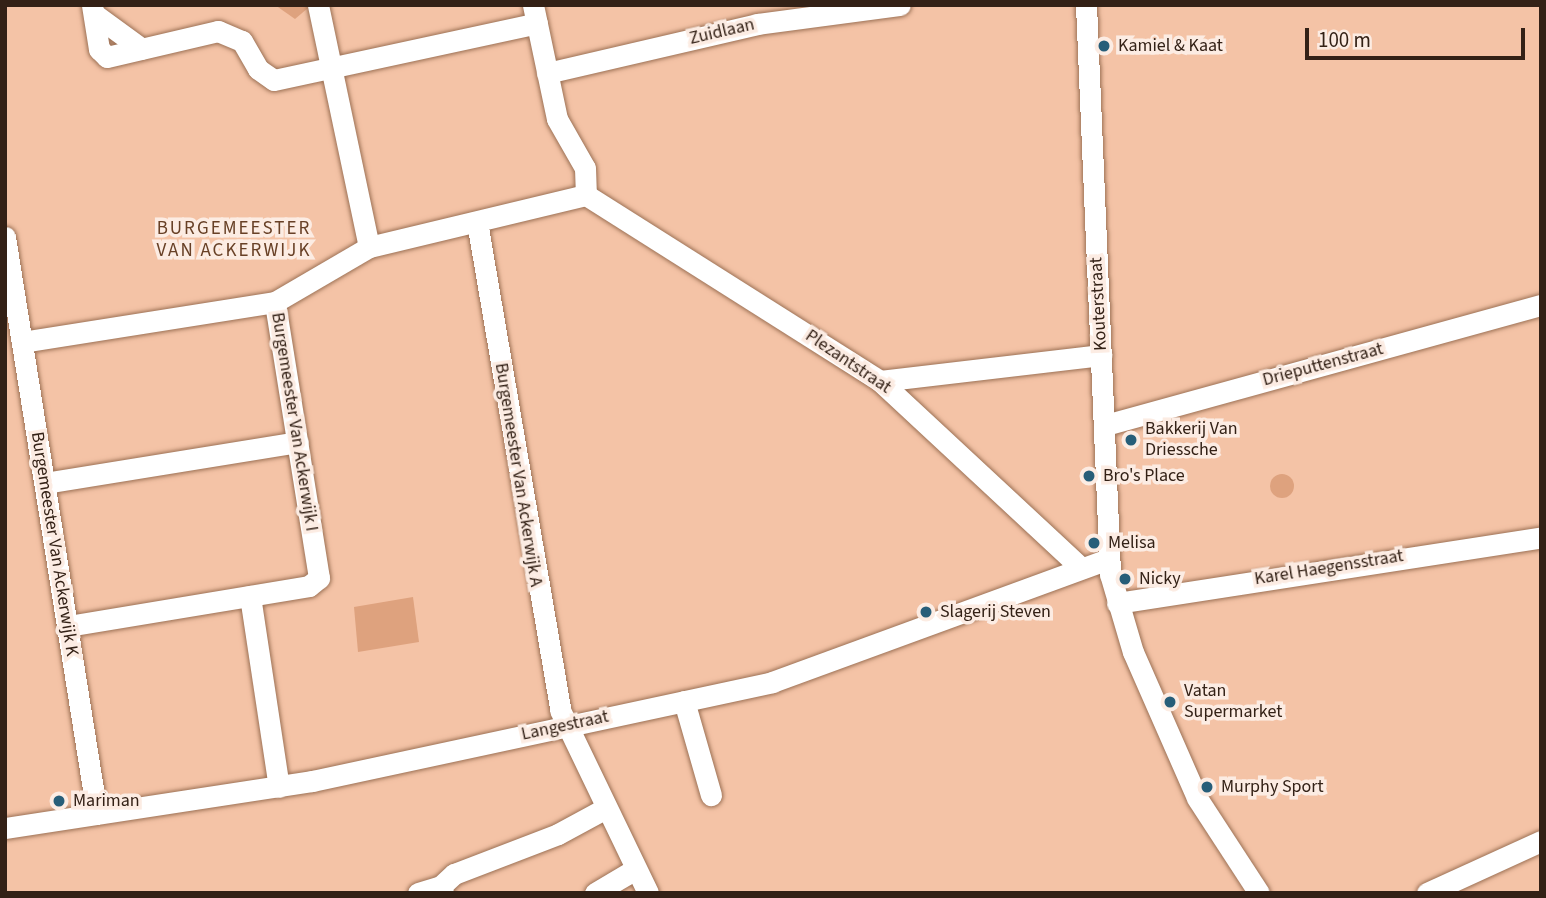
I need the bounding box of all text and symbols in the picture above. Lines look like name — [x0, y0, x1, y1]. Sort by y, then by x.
street label: Zuidlaan — [687, 14, 757, 50]
scale bar — [1308, 14, 1528, 58]
text: 100 m — [1318, 25, 1371, 55]
place label: Kamiel & Kaat — [1118, 35, 1223, 57]
marker: Kamiel & Kaat — [1096, 38, 1112, 54]
district label: BURGEMEESTER VAN ACKERWIJK — [158, 218, 310, 262]
street label: Kouterstraat — [1086, 257, 1112, 351]
street label: Burgemeester Van Ackerwijk I — [266, 311, 322, 533]
street label: Plezantstraat — [801, 325, 895, 399]
street label: Drieputtenstraat — [1260, 339, 1386, 391]
street label: Burgemeester Van Ackerwijk A — [490, 362, 546, 588]
place label: Bakkerij Van Driessche — [1145, 419, 1238, 462]
street label: Burgemeester Van Ackerwijk K — [26, 430, 82, 658]
marker: Bakkerij Van Driessche — [1123, 432, 1139, 448]
place label: Bro's Place — [1103, 465, 1185, 487]
marker: Bro's Place — [1081, 468, 1097, 484]
place label: Melisa — [1108, 532, 1156, 554]
marker: Melisa — [1086, 535, 1102, 551]
street label: Karel Haegensstraat — [1253, 546, 1405, 590]
place label: Nicky — [1139, 568, 1181, 590]
marker: Nicky — [1117, 571, 1133, 587]
place label: Slagerij Steven — [940, 601, 1051, 623]
marker: Slagerij Steven — [918, 604, 934, 620]
place label: Vatan Supermarket — [1184, 681, 1282, 724]
marker: Vatan Supermarket — [1162, 694, 1178, 710]
street label: Langestraat — [519, 706, 611, 746]
place label: Murphy Sport — [1221, 776, 1324, 798]
marker: Murphy Sport — [1199, 779, 1215, 795]
place label: Mariman — [73, 790, 140, 812]
marker: Mariman — [51, 793, 67, 809]

